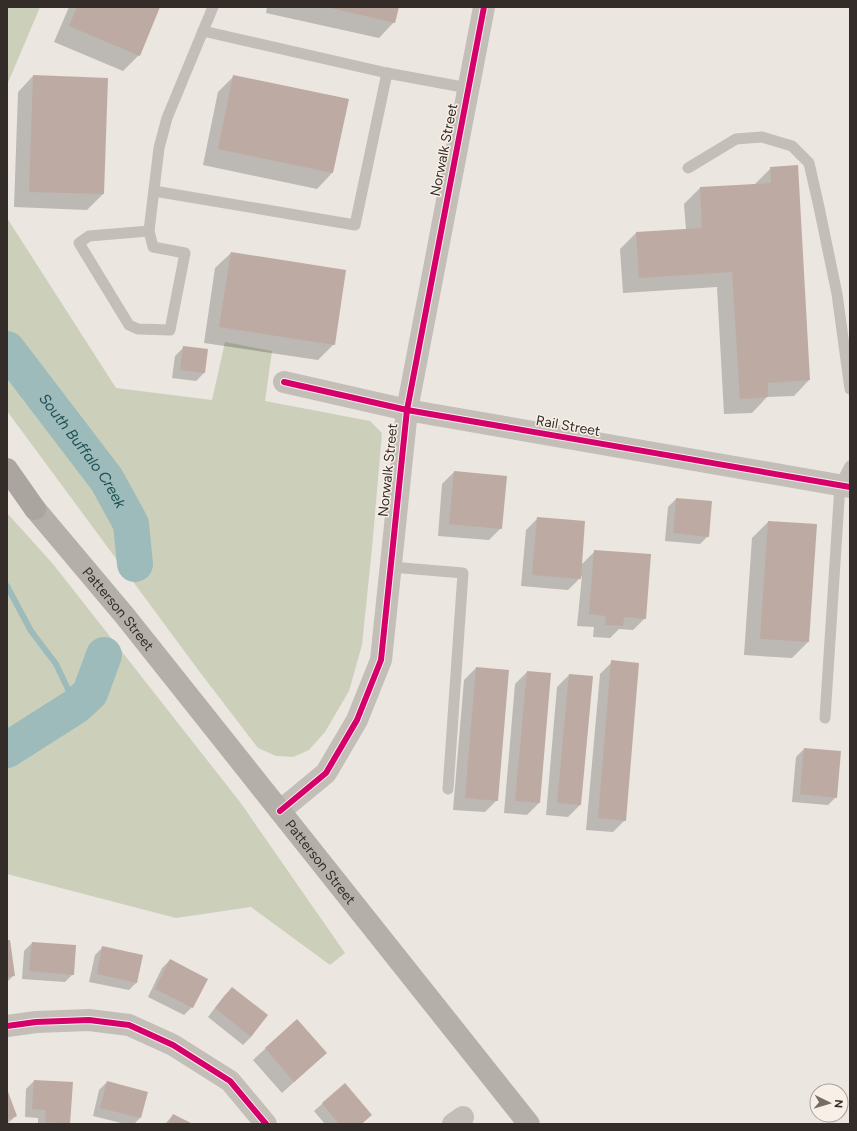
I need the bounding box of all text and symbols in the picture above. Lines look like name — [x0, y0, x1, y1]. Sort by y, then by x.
street label: Norwalk Street — [427, 102, 461, 198]
water label: South Buffalo Creek — [35, 390, 130, 512]
street label: Rail Street — [535, 412, 601, 440]
street label: Norwalk Street — [375, 422, 401, 518]
street label: Patterson Street — [79, 564, 158, 654]
street label: Patterson Street — [282, 816, 359, 908]
north arrow — [809, 1083, 849, 1123]
text: N — [832, 1099, 845, 1109]

